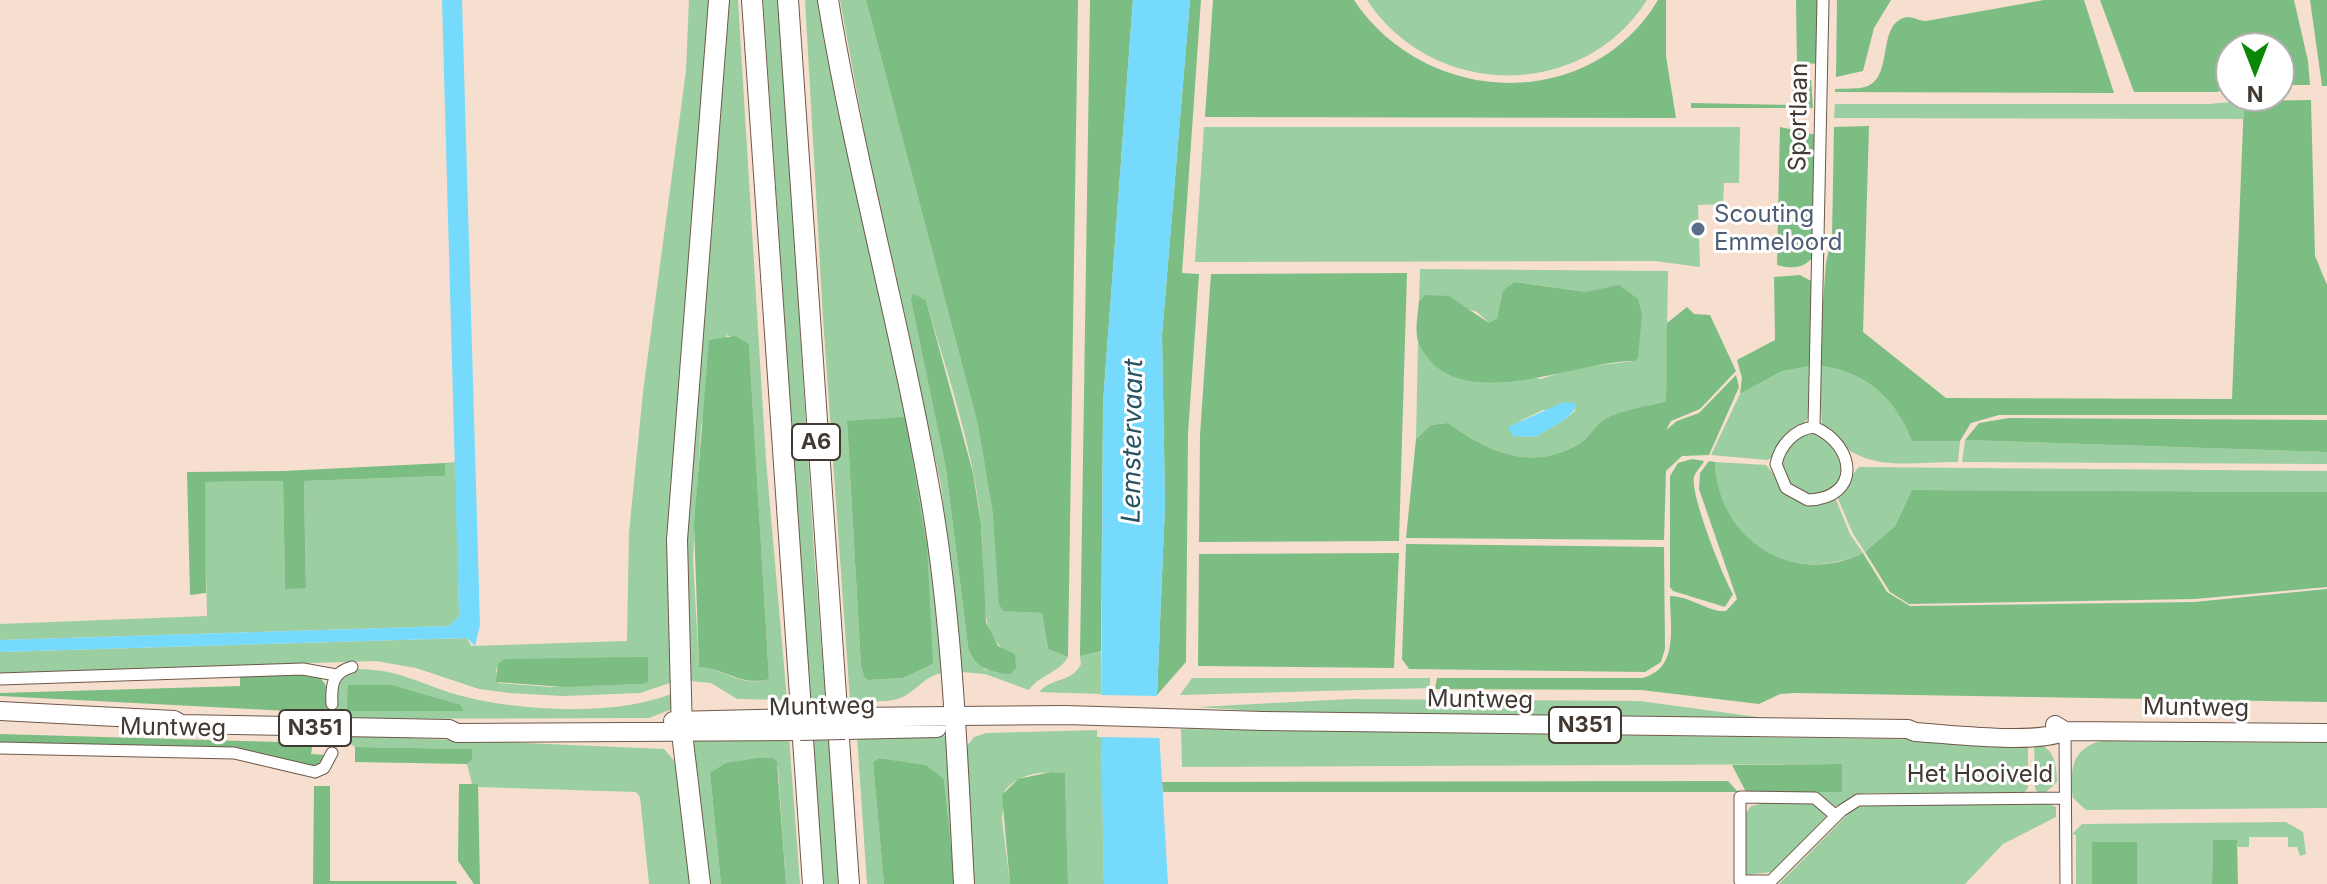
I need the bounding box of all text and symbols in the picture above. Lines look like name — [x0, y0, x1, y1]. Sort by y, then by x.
north arrow — [2215, 32, 2295, 112]
street label: Sportlaan — [1784, 62, 1814, 172]
text: N — [2247, 81, 2263, 107]
place label: Scouting Emmeloord — [1714, 201, 1842, 257]
marker: Scouting Emmeloord — [1689, 220, 1707, 238]
water label: Lemstervaart — [1116, 359, 1150, 523]
road number: A6 — [792, 424, 840, 460]
street label: Muntweg — [1427, 685, 1533, 715]
street label: Muntweg — [769, 692, 875, 722]
street label: Muntweg — [2143, 693, 2249, 723]
road number: N351 — [1549, 707, 1621, 743]
road number: N351 — [279, 710, 351, 746]
street label: Muntweg — [120, 713, 226, 743]
street label: Het Hooiveld — [1907, 761, 2053, 789]

